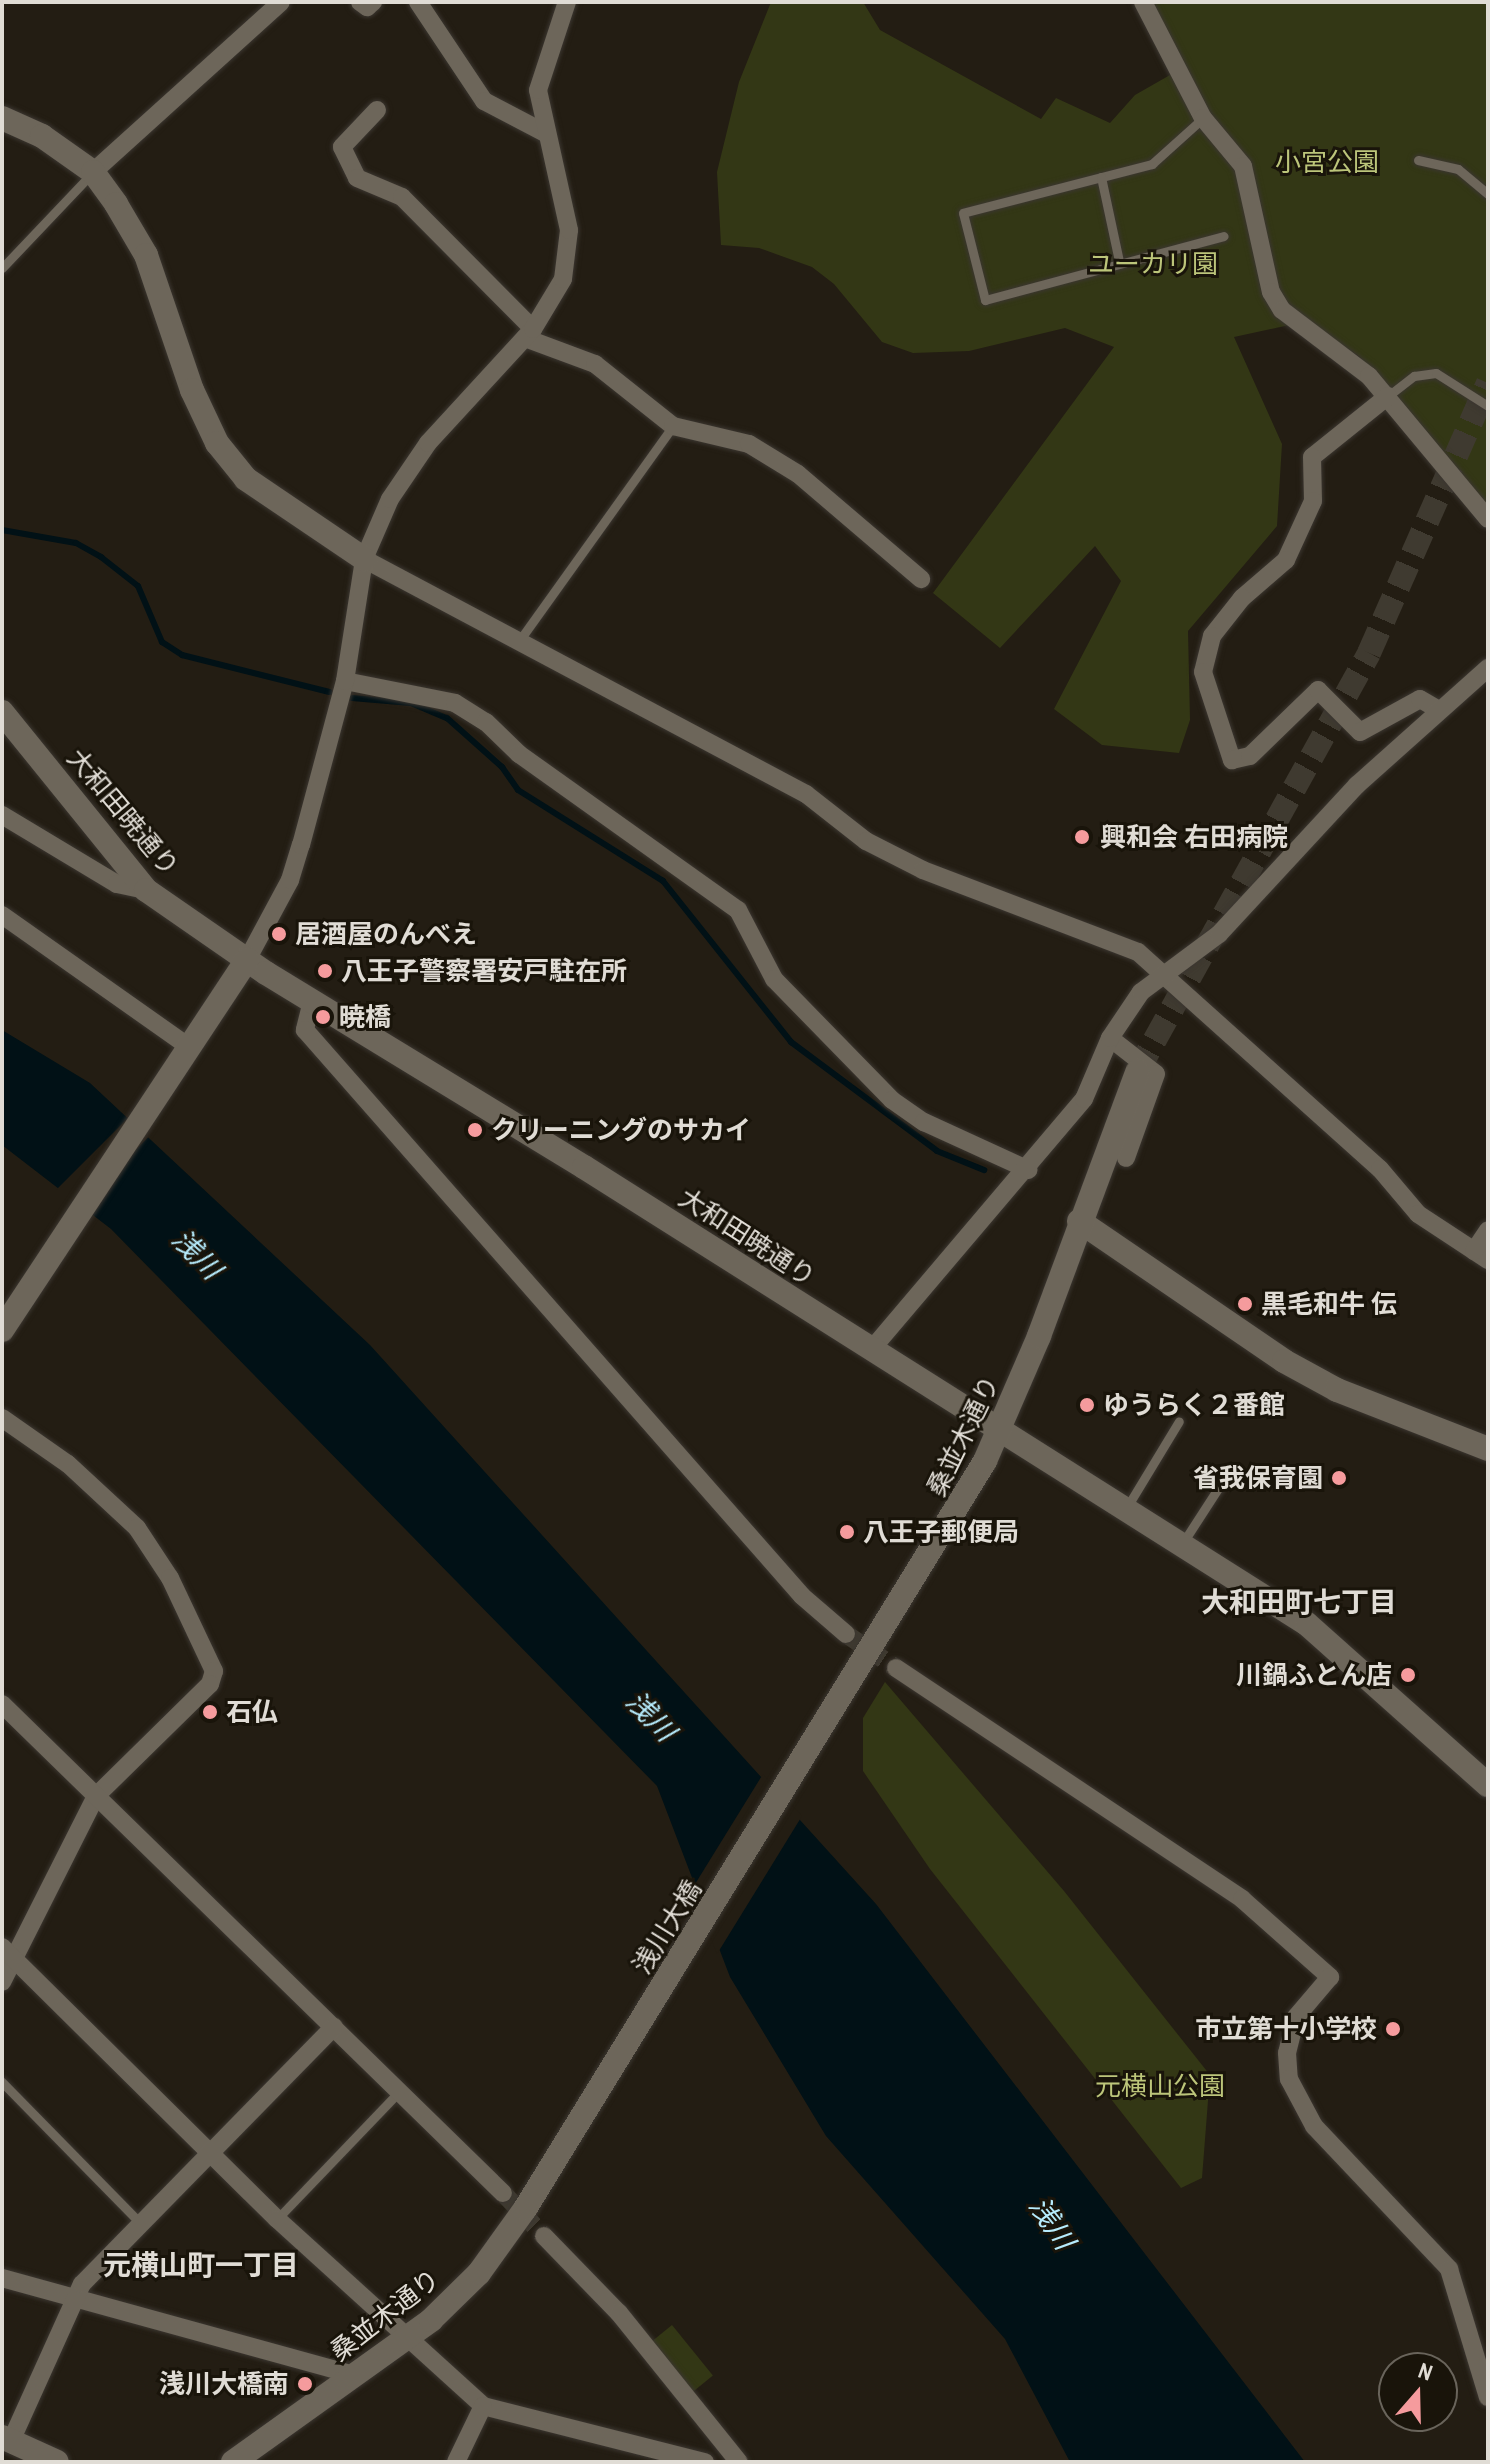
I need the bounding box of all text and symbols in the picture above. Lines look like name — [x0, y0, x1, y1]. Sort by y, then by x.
park label: 小宮公園 — [1275, 146, 1379, 178]
park label: ユーカリ園 — [1088, 248, 1218, 280]
street label: 大和田暁通り — [61, 742, 185, 882]
place label: 興和会 右田病院 — [1100, 821, 1288, 853]
marker: 興和会 右田病院 — [1071, 826, 1093, 848]
place label: 居酒屋のんべえ — [295, 918, 477, 950]
marker: 居酒屋のんべえ — [270, 925, 288, 943]
place label: 八王子警察署安戸駐在所 — [341, 955, 627, 987]
marker: 八王子警察署安戸駐在所 — [316, 962, 334, 980]
place label: 暁橋 — [339, 1001, 391, 1033]
marker: 暁橋 — [314, 1008, 332, 1026]
place label: クリーニングのサカイ — [491, 1114, 751, 1146]
marker: クリーニングのサカイ — [466, 1121, 484, 1139]
street label: 大和田暁通り — [673, 1181, 821, 1293]
water label: 浅川 — [165, 1222, 229, 1286]
place label: 黒毛和牛 伝 — [1261, 1288, 1397, 1320]
marker: 黒毛和牛 伝 — [1236, 1295, 1254, 1313]
street label: 桑並木通り — [920, 1371, 1006, 1501]
place label: ゆうらく２番館 — [1103, 1389, 1285, 1421]
marker: ゆうらく２番館 — [1078, 1396, 1096, 1414]
place label: 省我保育園 — [1193, 1462, 1323, 1494]
marker: 省我保育園 — [1330, 1469, 1348, 1487]
place label: 八王子郵便局 — [863, 1516, 1019, 1548]
marker: 八王子郵便局 — [838, 1523, 856, 1541]
district label: 大和田町七丁目 — [1201, 1585, 1397, 1619]
place label: 川鍋ふとん店 — [1236, 1659, 1392, 1691]
marker: 川鍋ふとん店 — [1399, 1666, 1417, 1684]
water label: 浅川 — [619, 1684, 683, 1748]
place label: 石仏 — [226, 1696, 278, 1728]
marker: 石仏 — [201, 1703, 219, 1721]
street label: 浅川大橋 — [626, 1875, 708, 1979]
place label: 市立第十小学校 — [1195, 2013, 1377, 2045]
marker: 市立第十小学校 — [1384, 2020, 1402, 2038]
park label: 元横山公園 — [1095, 2070, 1225, 2102]
water label: 浅川 — [1022, 2190, 1082, 2256]
district label: 元横山町一丁目 — [103, 2248, 299, 2282]
street label: 桑並木通り — [324, 2263, 446, 2367]
north arrow — [1378, 2352, 1458, 2432]
text: N — [1414, 2355, 1437, 2388]
place label: 浅川大橋南 — [159, 2368, 289, 2400]
marker: 浅川大橋南 — [296, 2375, 314, 2393]

